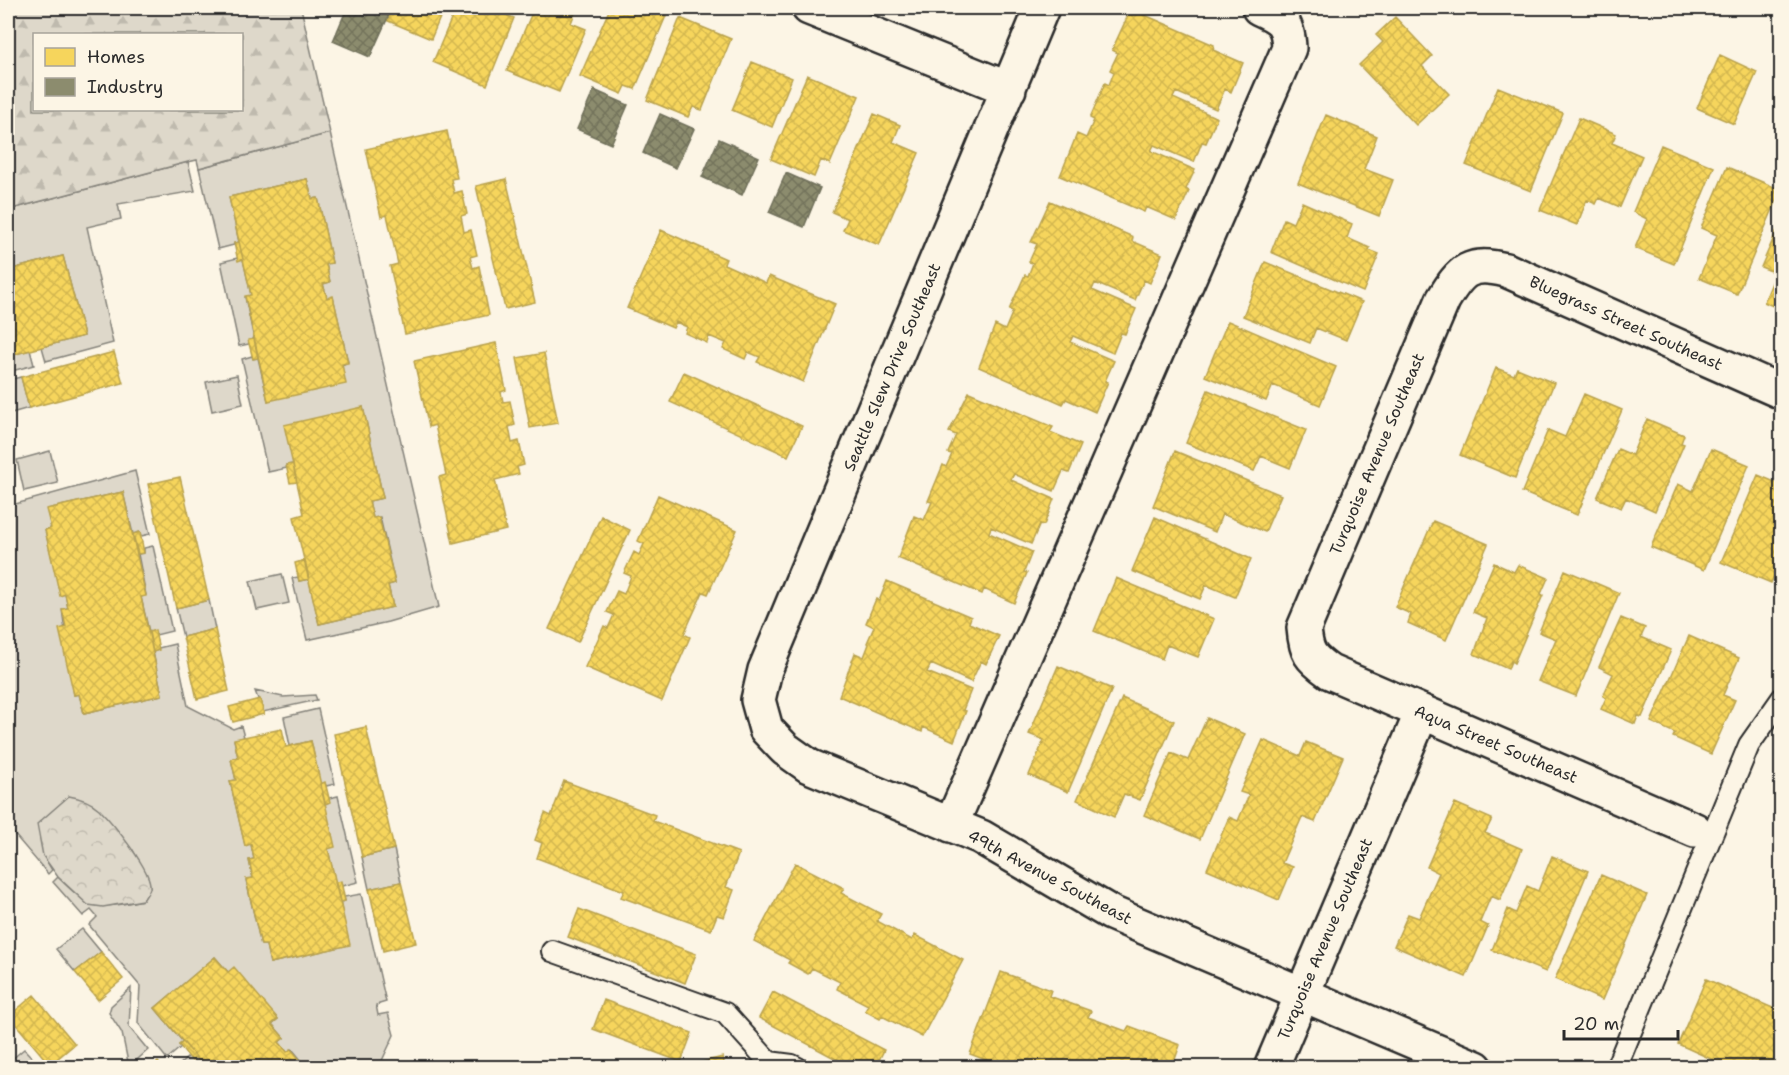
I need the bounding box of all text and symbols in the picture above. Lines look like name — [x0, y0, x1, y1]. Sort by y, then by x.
legend — [33, 33, 243, 111]
text: Homes — [87, 45, 145, 69]
text: Industry — [87, 75, 163, 99]
street label: Seattle Slew Drive Southeast — [839, 260, 945, 474]
street label: Bluegrass Street Southeast — [1526, 271, 1726, 375]
street label: Turquoise Avenue Southeast — [1325, 350, 1429, 558]
street label: Aqua Street Southeast — [1411, 700, 1581, 788]
street label: 49th Avenue Southeast — [964, 825, 1136, 929]
street label: Turquoise Avenue Southeast — [1273, 835, 1377, 1043]
scale bar — [1564, 1003, 1678, 1041]
text: 20 m — [1573, 1012, 1619, 1036]

